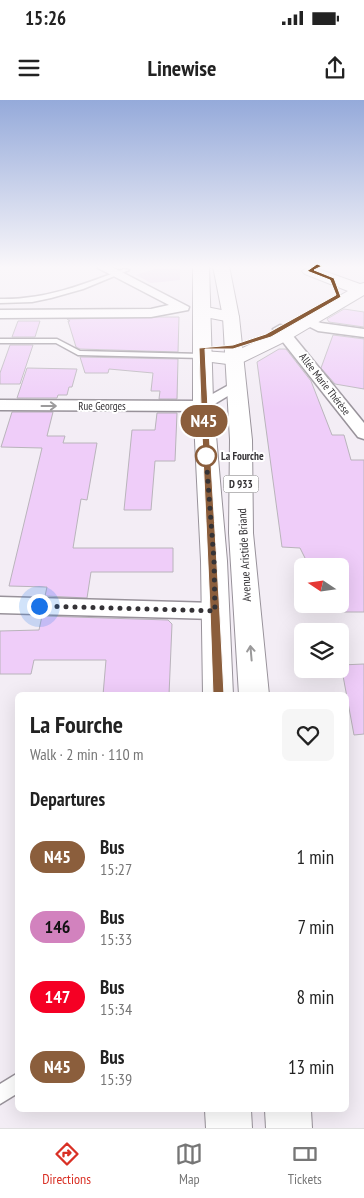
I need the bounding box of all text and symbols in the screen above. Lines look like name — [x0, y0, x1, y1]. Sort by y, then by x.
text: 15:26 — [25, 6, 66, 30]
icon: menu — [15, 54, 43, 82]
text: Linewise — [148, 54, 216, 82]
icon: share — [321, 54, 349, 82]
street label: Allée Marie Thérèse — [296, 350, 354, 418]
street label: Rue Georges — [78, 399, 126, 413]
one-way arrow — [40, 401, 56, 411]
line badge: N45 — [175, 405, 233, 437]
text: N45 — [191, 409, 217, 432]
marker: La Fourche — [195, 445, 217, 467]
place label: La Fourche — [221, 449, 264, 463]
road number: D 933 — [224, 476, 258, 492]
street label: Avenue Aristide Briand — [234, 508, 254, 602]
north arrow — [294, 558, 349, 612]
map controls — [294, 558, 349, 678]
your location — [27, 594, 52, 619]
button: layers — [294, 623, 349, 678]
one-way arrow — [246, 645, 255, 661]
text: La Fourche — [30, 709, 123, 740]
button: heart — [282, 709, 334, 761]
text: Walk · 2 min · 110 m — [30, 744, 143, 764]
text: Departures — [30, 787, 105, 811]
text: Bus — [100, 835, 124, 859]
text: N45 — [44, 845, 71, 868]
text: 1 min — [297, 845, 334, 869]
text: 15:27 — [100, 859, 132, 879]
text: Bus — [100, 905, 124, 929]
text: 146 — [45, 915, 70, 938]
text: 7 min — [297, 915, 334, 939]
text: 15:33 — [100, 929, 132, 949]
text: Bus — [100, 975, 124, 999]
text: 147 — [45, 985, 70, 1008]
text: 8 min — [297, 985, 334, 1009]
text: 15:34 — [100, 999, 132, 1019]
text: Bus — [100, 1045, 124, 1069]
text: N45 — [44, 1055, 71, 1078]
text: 13 min — [288, 1055, 334, 1079]
text: 15:39 — [100, 1069, 132, 1089]
tab: Directions — [42, 1140, 91, 1188]
tab: Map — [175, 1140, 203, 1188]
tab: Tickets — [288, 1140, 322, 1188]

